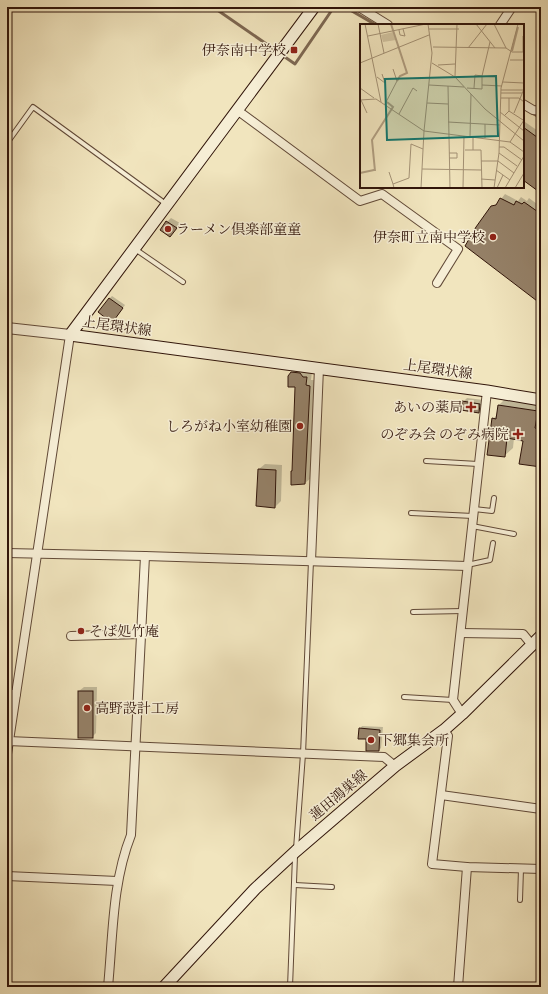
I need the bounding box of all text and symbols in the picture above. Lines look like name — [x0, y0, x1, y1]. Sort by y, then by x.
inset map — [360, 24, 524, 188]
place label: 伊奈南中学校 — [202, 41, 286, 60]
marker: 伊奈南中学校 — [289, 45, 299, 55]
place label: ラーメン倶楽部童童 — [176, 220, 301, 239]
marker: ラーメン倶楽部童童 — [163, 224, 173, 234]
place label: 伊奈町立南中学校 — [373, 228, 485, 247]
marker: 伊奈町立南中学校 — [488, 232, 498, 242]
street label: 上尾環状線 — [81, 312, 153, 341]
street label: 上尾環状線 — [402, 355, 474, 384]
place label: あいの薬局 — [393, 398, 463, 417]
marker: あいの薬局 — [466, 402, 476, 412]
place label: しろがね小室幼稚園 — [166, 417, 292, 436]
marker: しろがね小室幼稚園 — [295, 421, 305, 431]
place label: のぞみ会 のぞみ病院 — [380, 425, 509, 444]
marker: のぞみ会 のぞみ病院 — [512, 428, 524, 440]
place label: そば処竹庵 — [89, 622, 159, 641]
marker: そば処竹庵 — [76, 626, 86, 636]
place label: 高野設計工房 — [95, 699, 179, 718]
marker: 高野設計工房 — [82, 703, 92, 713]
place label: 下郷集会所 — [379, 731, 449, 750]
marker: 下郷集会所 — [366, 735, 376, 745]
street label: 蓮田鴻巣線 — [305, 766, 371, 825]

